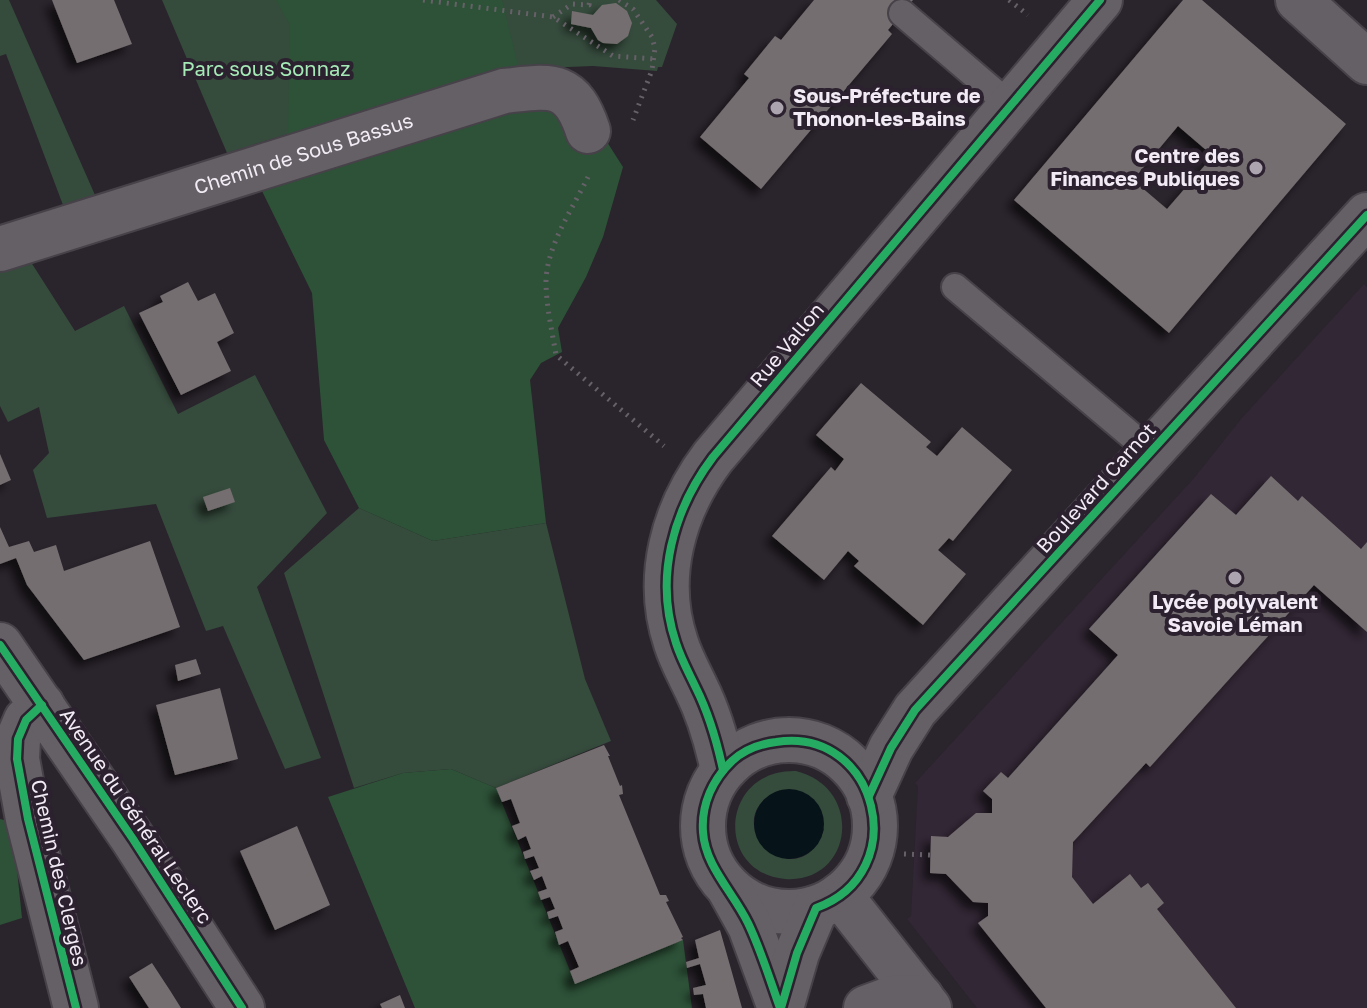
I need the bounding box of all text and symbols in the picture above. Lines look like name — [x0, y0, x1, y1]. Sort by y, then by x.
park label: Parc sous Sonnaz — [182, 56, 350, 80]
place label: Sous-Préfecture de Thonon-les-Bains — [793, 83, 981, 130]
marker: Sous-Préfecture de Thonon-les-Bains — [768, 99, 786, 117]
street label: Chemin de Sous Bassus — [191, 107, 416, 198]
place label: Centre des Finances Publiques — [1050, 143, 1240, 190]
marker: Centre des Finances Publiques — [1247, 159, 1265, 177]
street label: Rue Vallon — [744, 297, 828, 391]
street label: Boulevard Carnot — [1031, 417, 1160, 557]
marker: Lycée polyvalent Savoie Léman — [1226, 569, 1244, 587]
place label: Lycée polyvalent Savoie Léman — [1152, 589, 1318, 636]
street label: Avenue du Général Leclerc — [56, 703, 218, 928]
street label: Chemin des Clerges — [27, 777, 93, 968]

